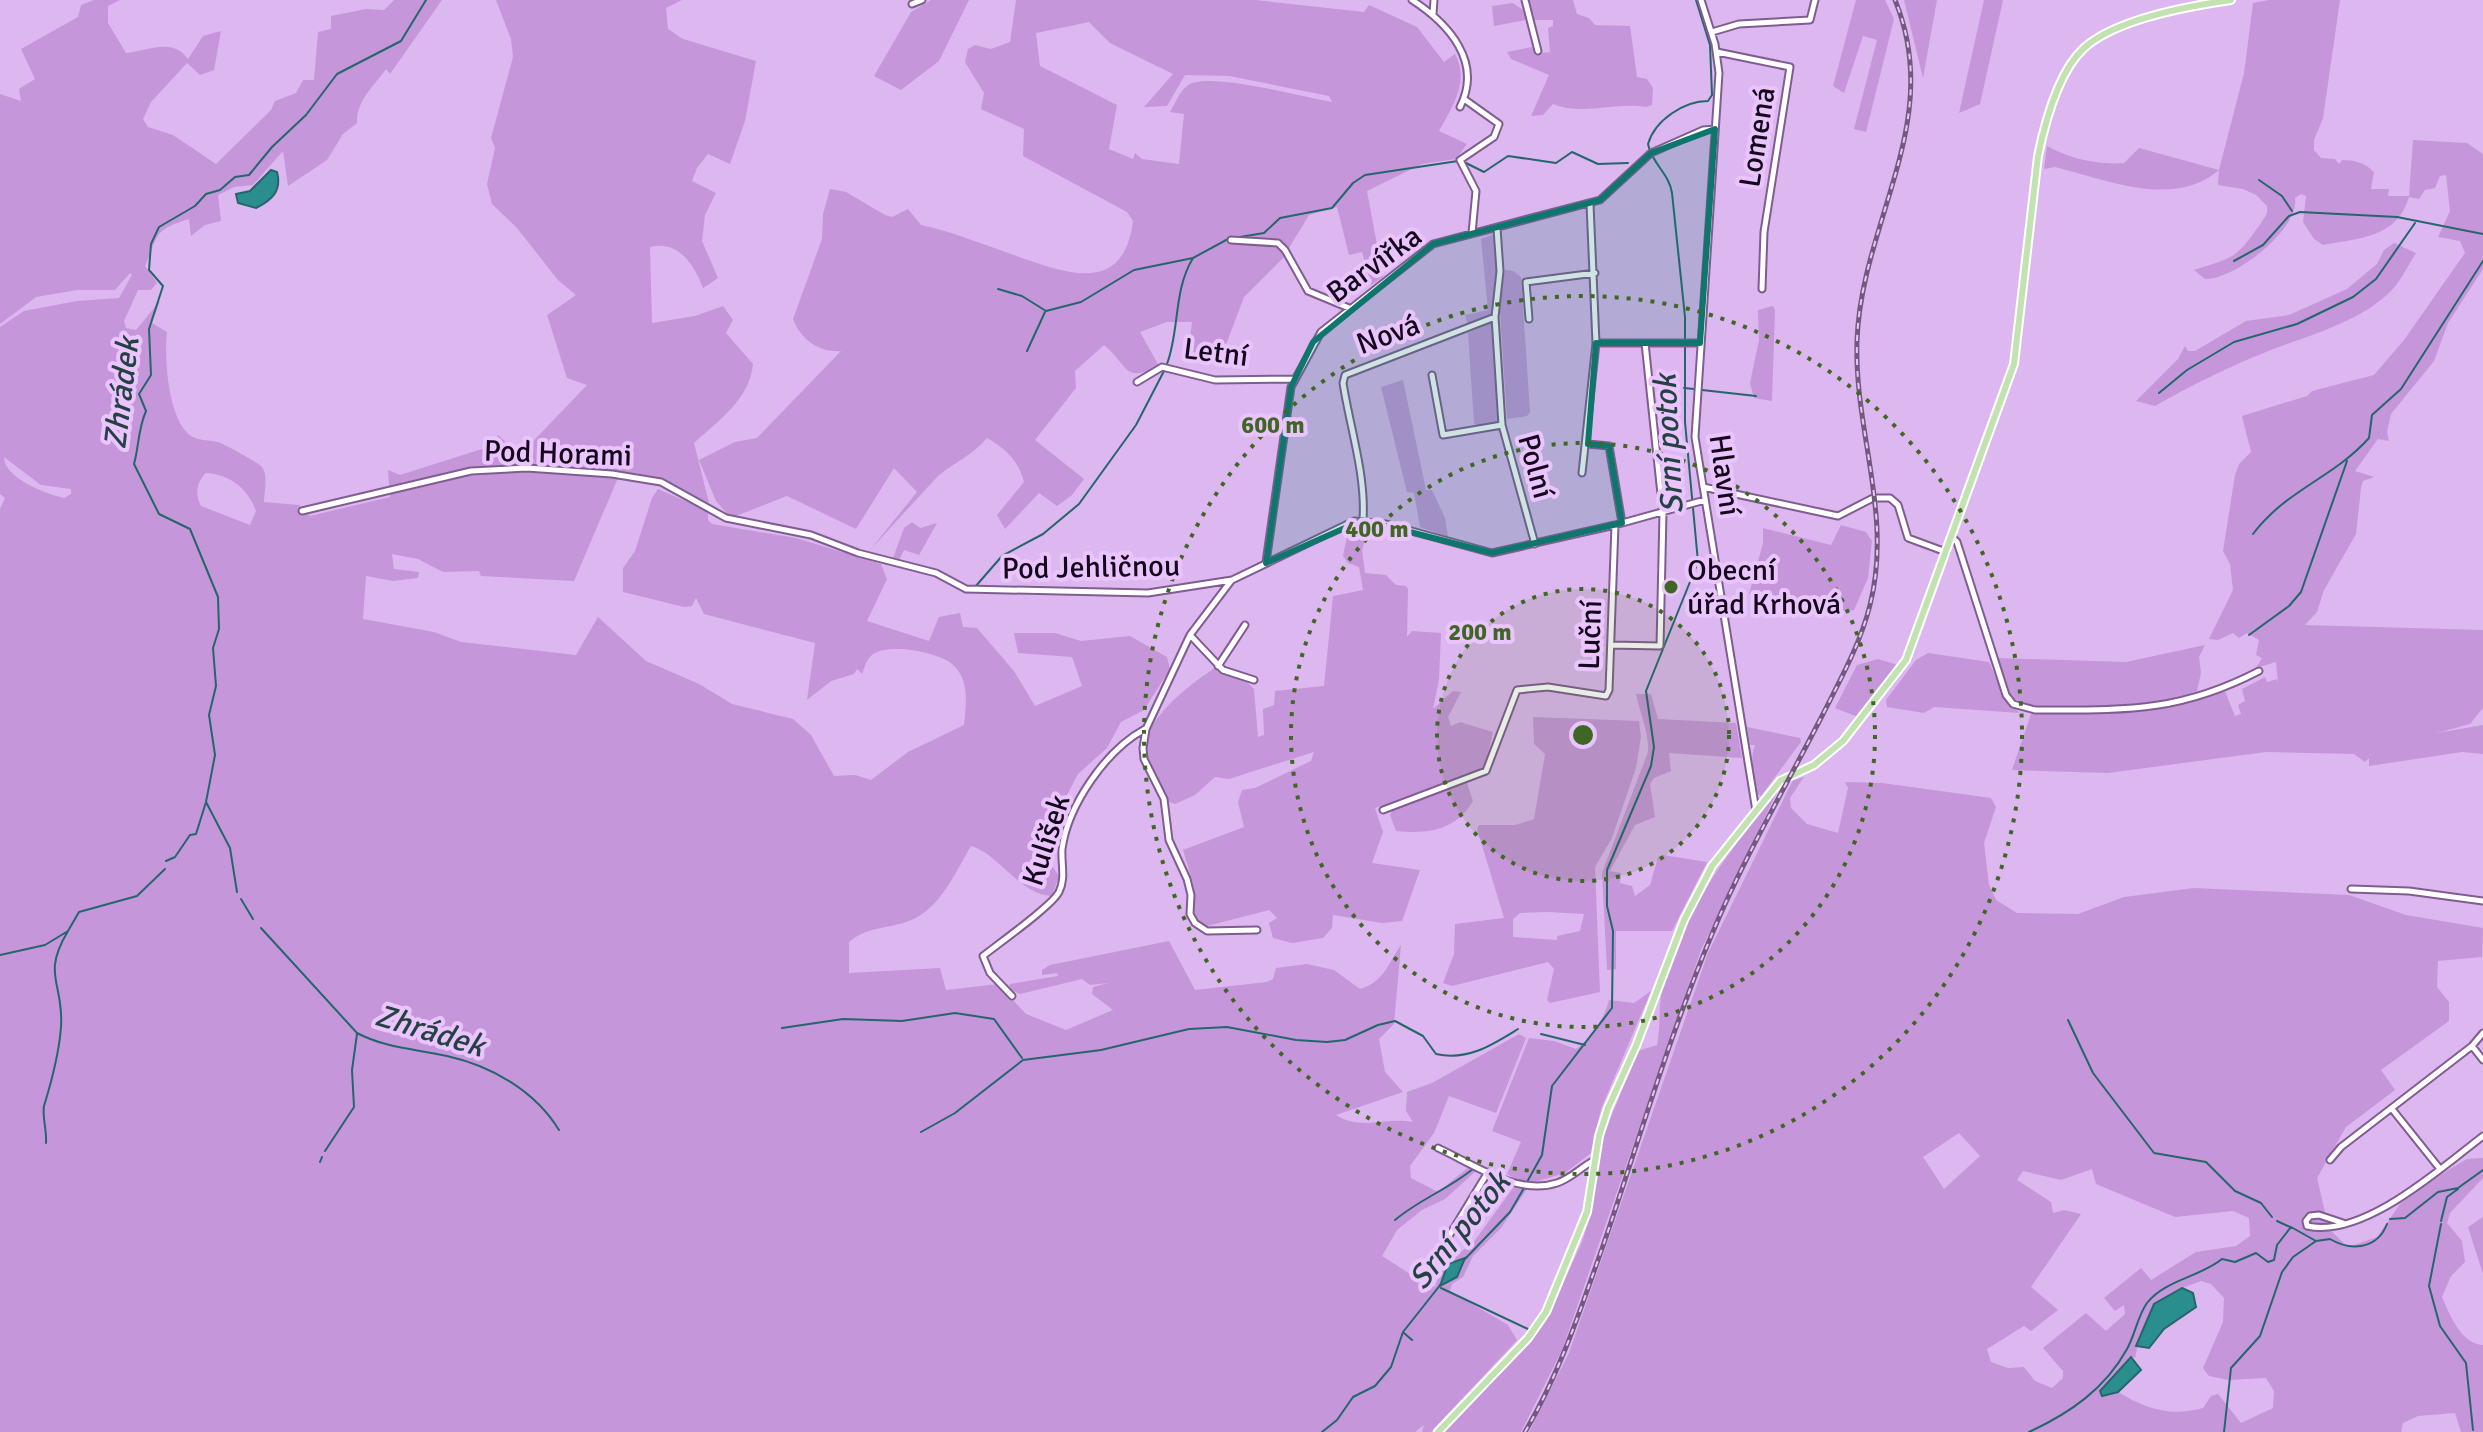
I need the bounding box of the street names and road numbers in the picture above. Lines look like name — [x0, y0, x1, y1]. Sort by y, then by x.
street label: Lomená — [1731, 84, 1784, 190]
street label: Barvířka — [1320, 218, 1429, 311]
street label: Nová — [1352, 306, 1425, 363]
street label: Letní — [1181, 330, 1250, 375]
street label: Polní — [1509, 430, 1562, 502]
street label: Pod Horami — [483, 432, 633, 475]
street label: Hlavní — [1700, 432, 1749, 518]
street label: Pod Jehličnou — [1001, 547, 1181, 588]
street label: Luční — [1571, 599, 1610, 671]
street label: Kulíšek — [1014, 790, 1079, 890]

